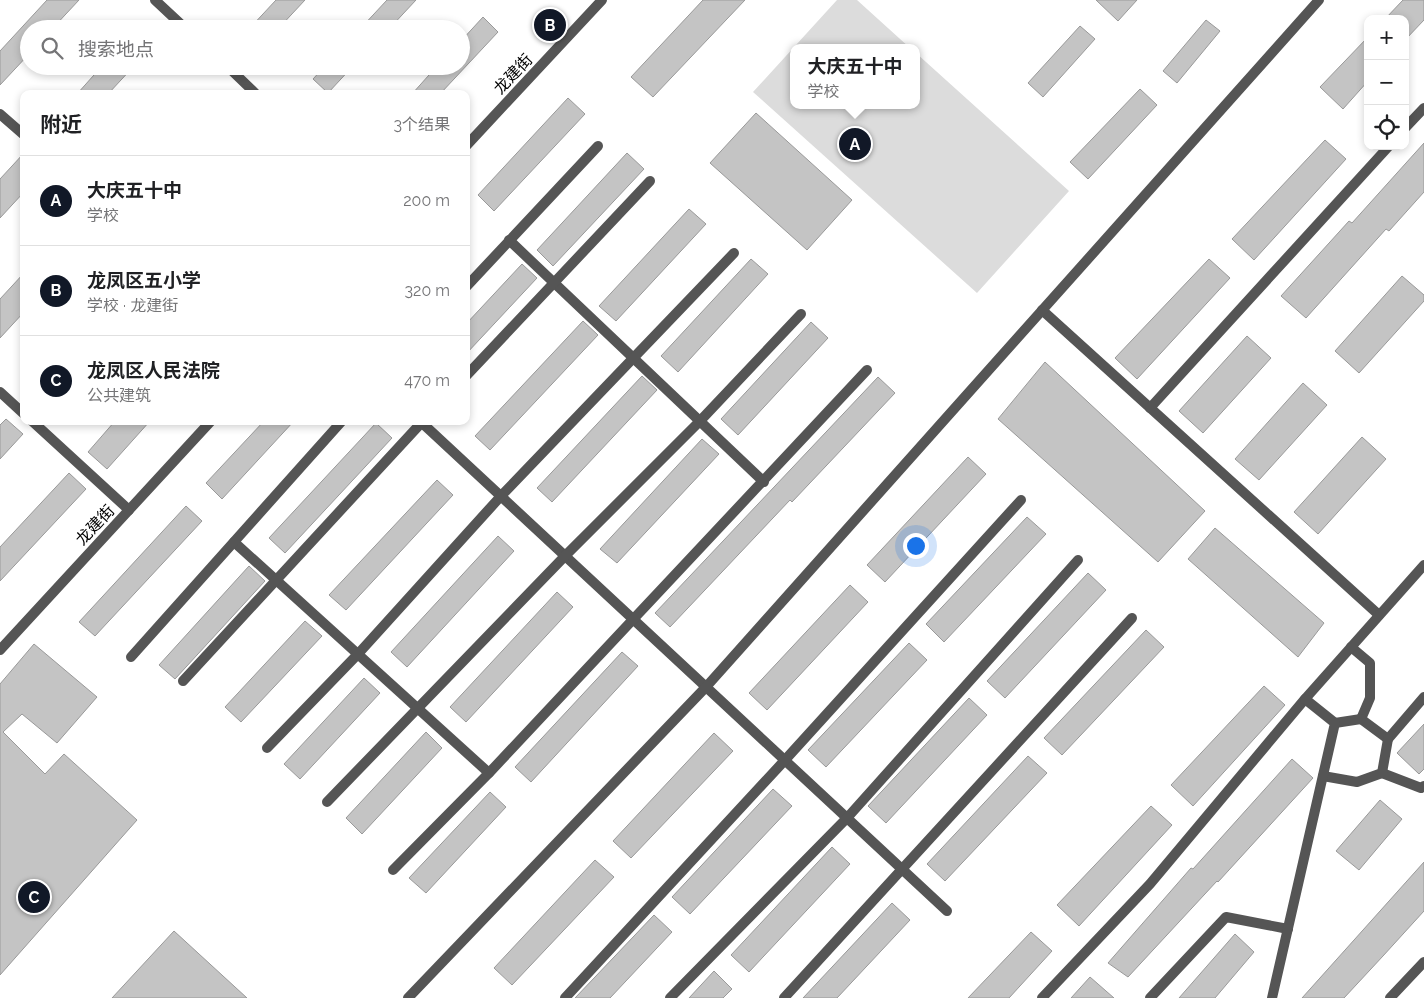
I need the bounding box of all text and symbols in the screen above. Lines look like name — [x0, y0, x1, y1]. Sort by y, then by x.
pin: B — [534, 6, 566, 44]
map controls — [1364, 15, 1409, 150]
button: + — [1364, 15, 1409, 60]
search box — [20, 20, 470, 75]
icon: search — [38, 34, 66, 62]
text: 搜索地点 — [78, 38, 154, 60]
popup — [790, 44, 920, 109]
street label: 龙建街 — [490, 50, 536, 98]
text: 大庆五十中 — [807, 55, 903, 77]
button: − — [1364, 60, 1409, 105]
text: 学校 — [807, 82, 840, 101]
button: locate — [1364, 105, 1409, 150]
text: 附近 — [40, 112, 82, 137]
text: 3个结果 — [393, 115, 450, 134]
pin: A — [839, 125, 871, 163]
text: 大庆五十中 — [87, 179, 182, 201]
text: A — [51, 191, 61, 210]
text: 200 m — [403, 191, 450, 210]
text: 学校 — [87, 206, 119, 225]
text: 龙凤区五小学 — [87, 269, 201, 291]
text: B — [51, 281, 61, 300]
text: 320 m — [405, 281, 450, 300]
text: 学校 · 龙建街 — [87, 296, 178, 315]
text: 龙凤区人民法院 — [87, 359, 220, 381]
text: C — [51, 371, 61, 390]
text: 470 m — [404, 371, 450, 390]
text: 公共建筑 — [87, 386, 151, 405]
street label: 龙建街 — [72, 501, 118, 549]
your location — [903, 533, 929, 559]
pin: C — [18, 878, 50, 916]

